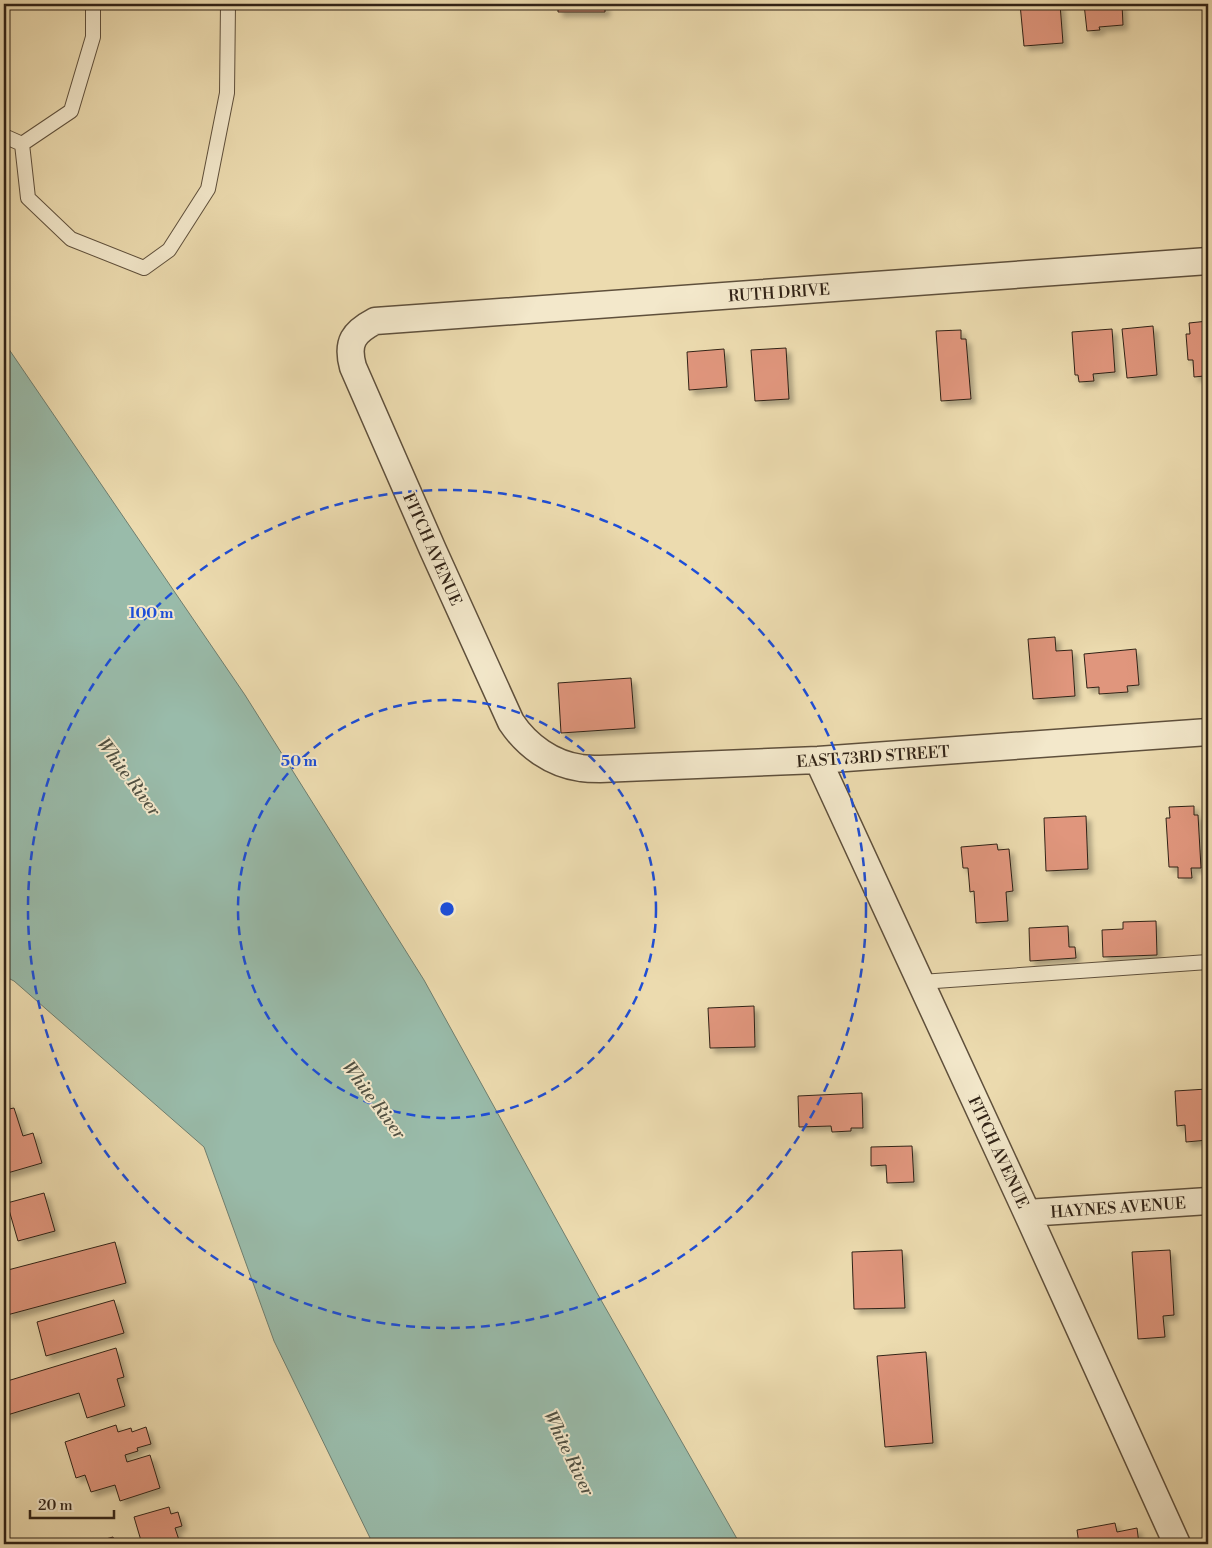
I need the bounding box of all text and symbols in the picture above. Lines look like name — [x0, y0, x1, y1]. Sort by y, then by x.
street label: RUTH DRIVE — [728, 279, 831, 307]
street label: FITCH AVENUE — [398, 490, 466, 609]
text: 100 m — [129, 604, 174, 623]
water label: White River — [92, 734, 166, 821]
street label: EAST 73RD STREET — [796, 742, 950, 772]
text: 50 m — [281, 752, 317, 771]
centre of rings — [438, 900, 456, 918]
water label: White River — [337, 1057, 411, 1144]
street label: FITCH AVENUE — [963, 1093, 1033, 1212]
street label: HAYNES AVENUE — [1050, 1193, 1187, 1223]
water label: White River — [538, 1407, 599, 1500]
scale bar — [30, 1488, 114, 1520]
text: 20 m — [38, 1496, 73, 1515]

